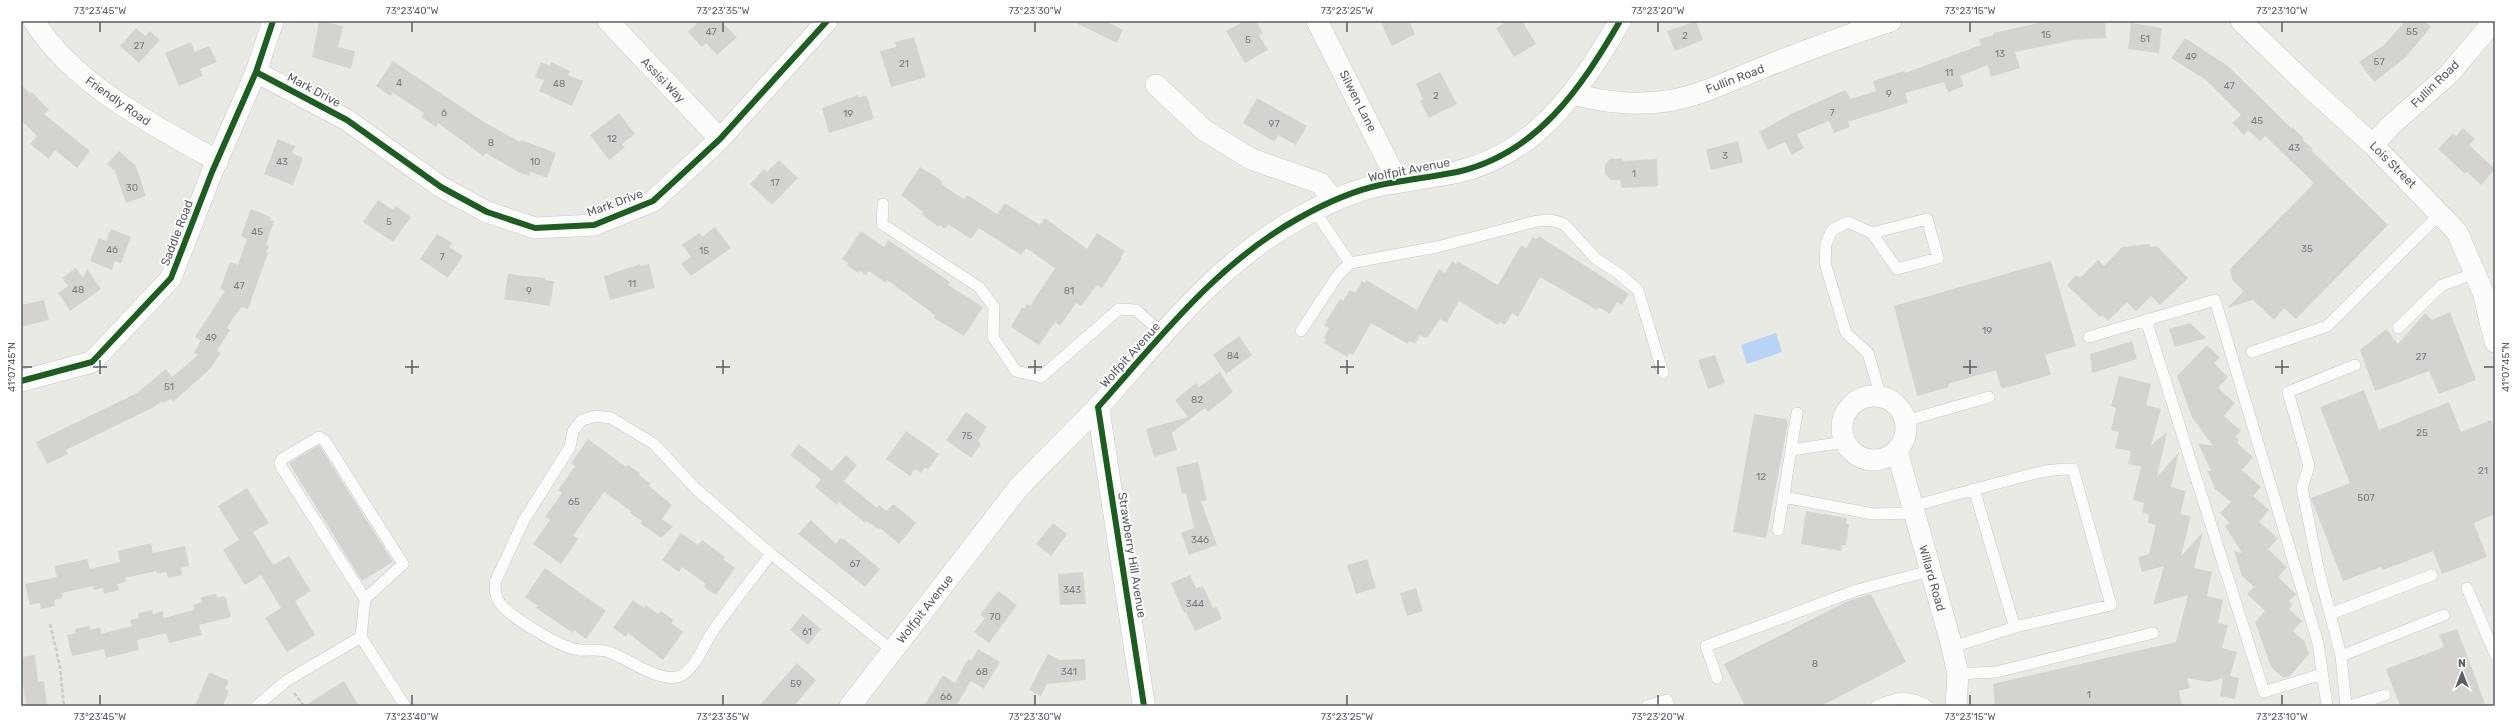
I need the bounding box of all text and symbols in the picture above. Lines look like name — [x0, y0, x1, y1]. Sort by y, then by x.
text: 73°23'45"W — [74, 5, 126, 17]
text: 73°23'40"W — [386, 5, 438, 17]
text: 73°23'35"W — [697, 5, 749, 17]
text: 73°23'30"W — [1008, 5, 1062, 17]
text: 73°23'25"W — [1321, 5, 1373, 17]
text: 73°23'20"W — [1631, 5, 1685, 17]
text: 73°23'15"W — [1944, 5, 1996, 17]
text: 73°23'10"W — [2256, 5, 2308, 17]
house number: 47 — [705, 26, 717, 38]
house number: 55 — [2406, 26, 2418, 38]
house number: 15 — [2041, 29, 2051, 41]
house number: 2 — [1682, 30, 1688, 42]
house number: 51 — [2140, 33, 2150, 45]
house number: 5 — [1245, 34, 1251, 46]
house number: 27 — [134, 40, 145, 52]
house number: 13 — [1995, 48, 2005, 60]
house number: 49 — [2185, 51, 2197, 63]
street label: Assisi Way — [638, 54, 688, 106]
house number: 57 — [2373, 56, 2385, 68]
house number: 21 — [899, 58, 909, 70]
street label: Fullin Road — [2408, 58, 2462, 110]
street label: Fullin Road — [1704, 61, 1766, 97]
house number: 11 — [1945, 67, 1953, 79]
street label: Silwen Lane — [1337, 68, 1380, 134]
street label: Mark Drive — [285, 70, 343, 110]
street label: Friendly Road — [83, 73, 153, 129]
house number: 4 — [396, 77, 402, 89]
house number: 48 — [553, 78, 565, 90]
house number: 47 — [2223, 80, 2235, 92]
house number: 9 — [1886, 88, 1892, 100]
house number: 2 — [1433, 90, 1439, 102]
house number: 6 — [441, 107, 447, 119]
house number: 7 — [1829, 107, 1835, 119]
house number: 19 — [843, 108, 853, 120]
house number: 45 — [2251, 115, 2263, 127]
house number: 97 — [1268, 118, 1280, 130]
house number: 12 — [607, 133, 617, 145]
house number: 8 — [488, 137, 494, 149]
street label: Lois Street — [2367, 139, 2419, 191]
house number: 43 — [2288, 142, 2300, 154]
house number: 3 — [1722, 150, 1728, 162]
street label: Wolfpit Avenue — [1367, 155, 1451, 185]
house number: 43 — [276, 156, 288, 168]
house number: 10 — [530, 156, 540, 168]
house number: 1 — [1632, 168, 1636, 180]
house number: 17 — [770, 177, 780, 189]
house number: 30 — [126, 182, 138, 194]
street label: Mark Drive — [585, 186, 645, 220]
street label: Saddle Road — [158, 198, 196, 268]
house number: 5 — [386, 216, 392, 228]
house number: 45 — [251, 226, 263, 238]
house number: 35 — [2301, 243, 2313, 255]
house number: 46 — [106, 244, 118, 256]
house number: 15 — [699, 245, 709, 257]
house number: 7 — [439, 251, 445, 263]
house number: 11 — [628, 278, 636, 290]
house number: 47 — [233, 280, 245, 292]
house number: 48 — [72, 284, 84, 296]
house number: 9 — [526, 285, 532, 297]
house number: 81 — [1064, 285, 1074, 297]
street label: Wolfpit Avenue — [1097, 319, 1163, 391]
house number: 19 — [1982, 325, 1992, 337]
house number: 49 — [205, 332, 217, 344]
text: 41°07'45"N — [6, 342, 18, 392]
text: 41°07'45"N — [2500, 342, 2512, 392]
house number: 84 — [1227, 350, 1239, 362]
house number: 27 — [2416, 351, 2427, 363]
house number: 51 — [164, 381, 174, 393]
house number: 82 — [1191, 394, 1203, 406]
house number: 25 — [2416, 427, 2428, 439]
house number: 75 — [961, 430, 973, 442]
house number: 21 — [2478, 465, 2488, 477]
house number: 12 — [1756, 471, 1766, 483]
street label: Strawberry Hill Avenue — [1115, 491, 1149, 619]
house number: 507 — [2357, 492, 2375, 504]
house number: 65 — [568, 496, 580, 508]
house number: 346 — [1191, 534, 1209, 546]
street label: Willard Road — [1916, 543, 1948, 613]
house number: 67 — [850, 558, 860, 570]
street label: Wolfpit Avenue — [894, 572, 956, 646]
house number: 343 — [1063, 584, 1081, 596]
house number: 344 — [1186, 598, 1204, 610]
house number: 70 — [989, 611, 1001, 623]
house number: 61 — [802, 626, 812, 638]
north arrow — [2442, 653, 2482, 693]
text: N — [2458, 657, 2466, 670]
house number: 8 — [1812, 658, 1818, 670]
house number: 68 — [976, 666, 988, 678]
house number: 341 — [1061, 666, 1077, 678]
house number: 59 — [790, 678, 802, 690]
house number: 1 — [2087, 689, 2091, 701]
house number: 66 — [940, 691, 952, 703]
text: 73°23'45"W — [74, 711, 126, 723]
text: 73°23'40"W — [386, 711, 438, 723]
text: 73°23'35"W — [697, 711, 749, 723]
text: 73°23'30"W — [1008, 711, 1062, 723]
text: 73°23'25"W — [1321, 711, 1373, 723]
text: 73°23'20"W — [1631, 711, 1685, 723]
text: 73°23'15"W — [1944, 711, 1996, 723]
text: 73°23'10"W — [2256, 711, 2308, 723]

